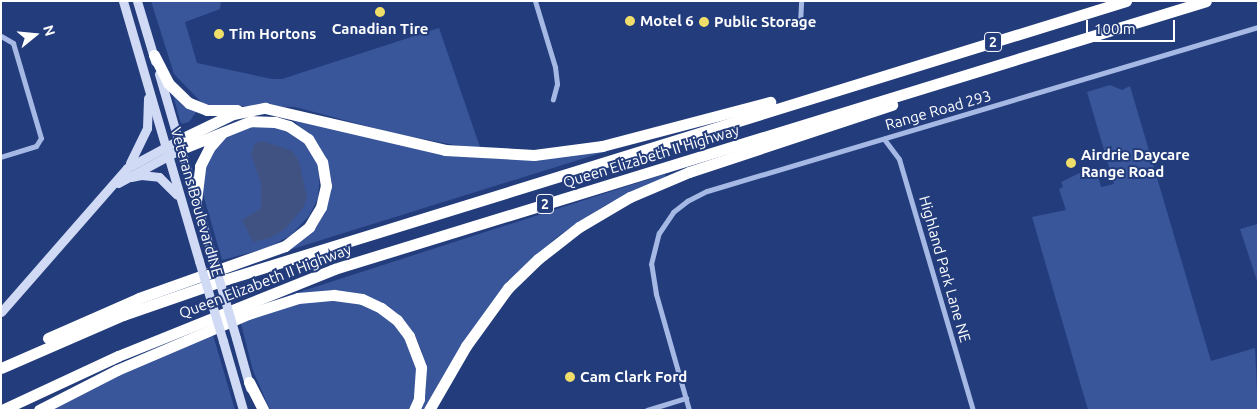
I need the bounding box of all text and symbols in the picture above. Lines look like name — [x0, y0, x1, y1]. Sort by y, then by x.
marker: Canadian Tire — [374, 6, 386, 18]
north arrow — [10, 10, 60, 60]
scale bar — [1089, 10, 1178, 42]
place label: Motel 6 — [640, 12, 694, 30]
place label: Public Storage — [714, 13, 816, 31]
marker: Motel 6 — [624, 15, 636, 27]
marker: Public Storage — [698, 16, 710, 28]
place label: Canadian Tire — [332, 20, 428, 38]
text: 100 m — [1094, 20, 1136, 37]
text: N — [40, 23, 59, 38]
place label: Tim Hortons — [229, 25, 316, 43]
marker: Tim Hortons — [213, 28, 225, 40]
road number: 2 — [983, 31, 1003, 54]
street label: Range Road 293 — [883, 86, 993, 134]
street label: Queen Elizabeth II Highway — [561, 121, 741, 191]
street label: Veterans Boulevard NE — [167, 125, 227, 279]
place label: Airdrie Daycare Range Road — [1081, 145, 1190, 180]
marker: Airdrie Daycare Range Road — [1065, 157, 1077, 169]
road number: 2 — [535, 192, 555, 215]
street label: Highland Park Lane NE — [915, 194, 975, 344]
street label: Queen Elizabeth II Highway — [176, 240, 354, 322]
place label: Cam Clark Ford — [580, 368, 687, 386]
marker: Cam Clark Ford — [564, 371, 576, 383]

